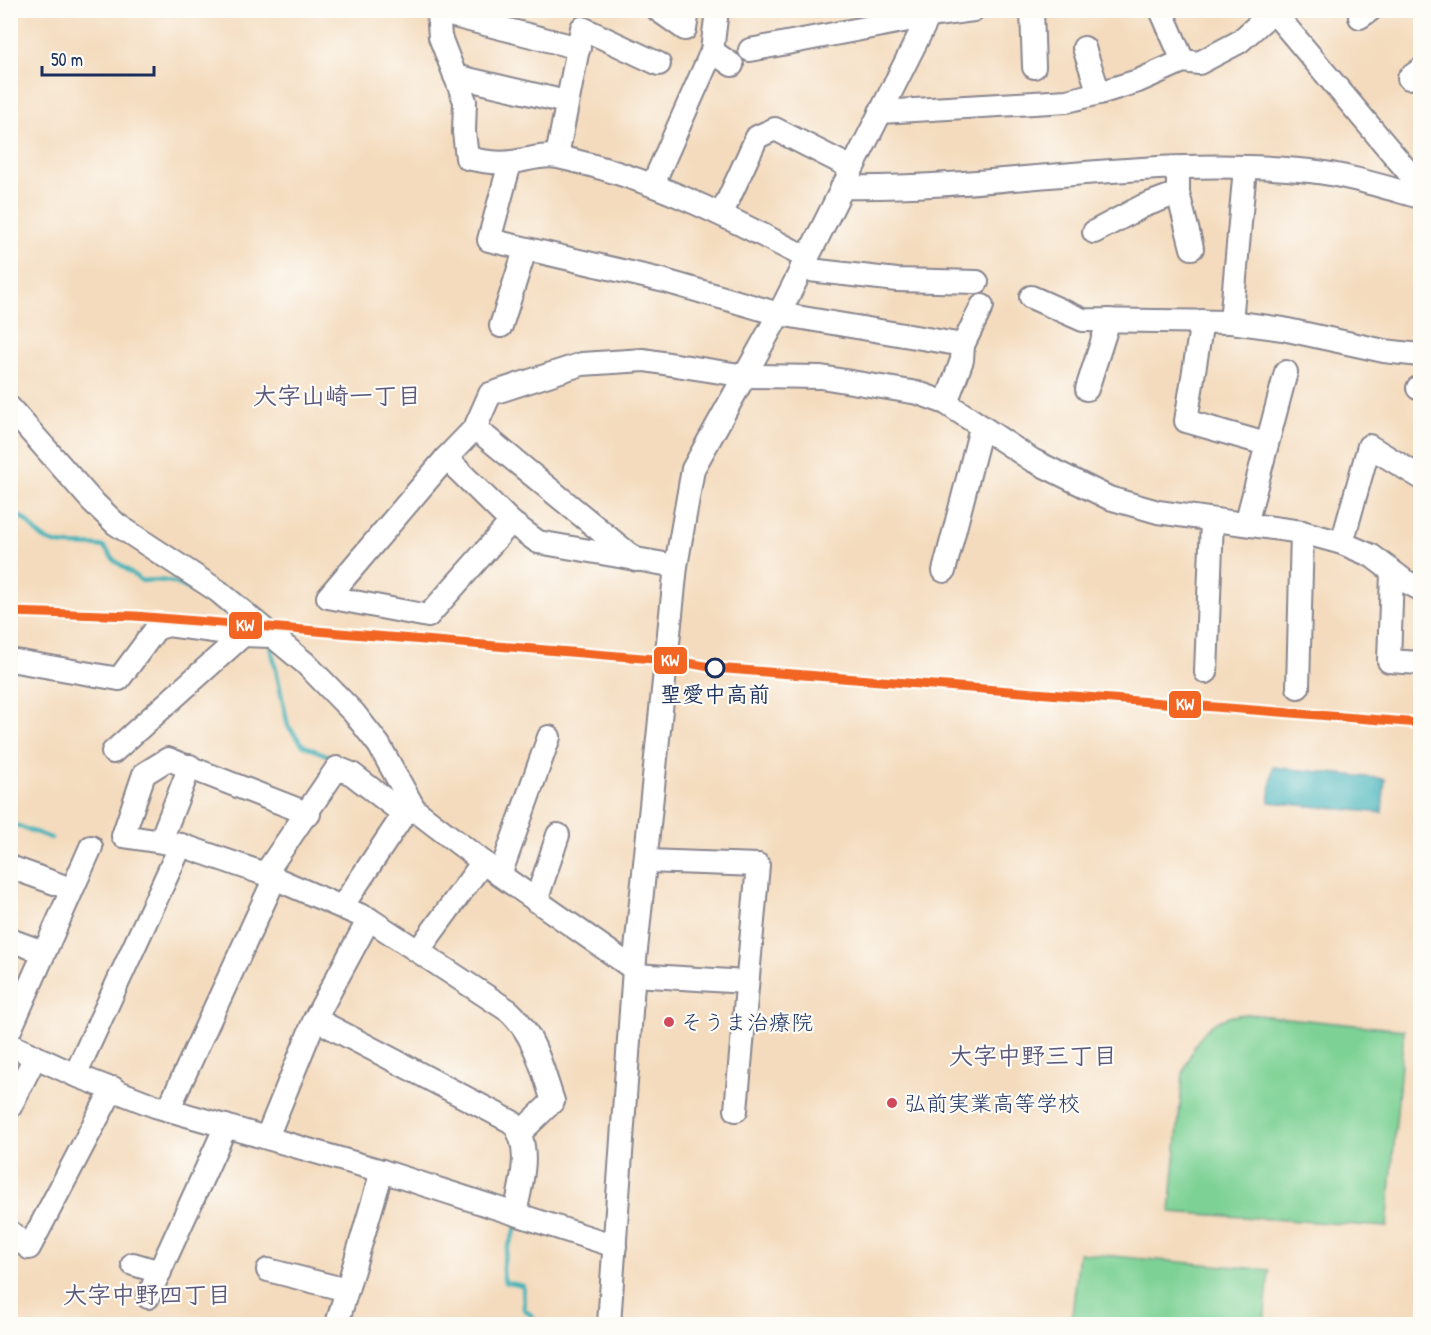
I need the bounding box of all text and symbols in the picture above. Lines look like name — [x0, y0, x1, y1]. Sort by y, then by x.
scale bar — [42, 39, 154, 77]
text: 50 m — [51, 47, 83, 72]
district label: 大字山崎一丁目 — [253, 379, 421, 411]
line badge: KW — [228, 611, 263, 640]
text: KW — [236, 614, 254, 636]
line badge: KW — [653, 646, 688, 675]
text: KW — [661, 649, 679, 671]
marker: 聖愛中高前 — [705, 658, 725, 678]
place label: 聖愛中高前 — [660, 679, 770, 709]
line badge: KW — [1168, 690, 1202, 719]
text: KW — [1176, 693, 1194, 715]
place label: そうま治療院 — [681, 1007, 813, 1037]
marker: そうま治療院 — [662, 1015, 676, 1029]
district label: 大字中野三丁目 — [949, 1039, 1117, 1071]
place label: 弘前実業高等学校 — [904, 1088, 1080, 1118]
marker: 弘前実業高等学校 — [885, 1096, 899, 1110]
district label: 大字中野四丁目 — [63, 1278, 231, 1310]

